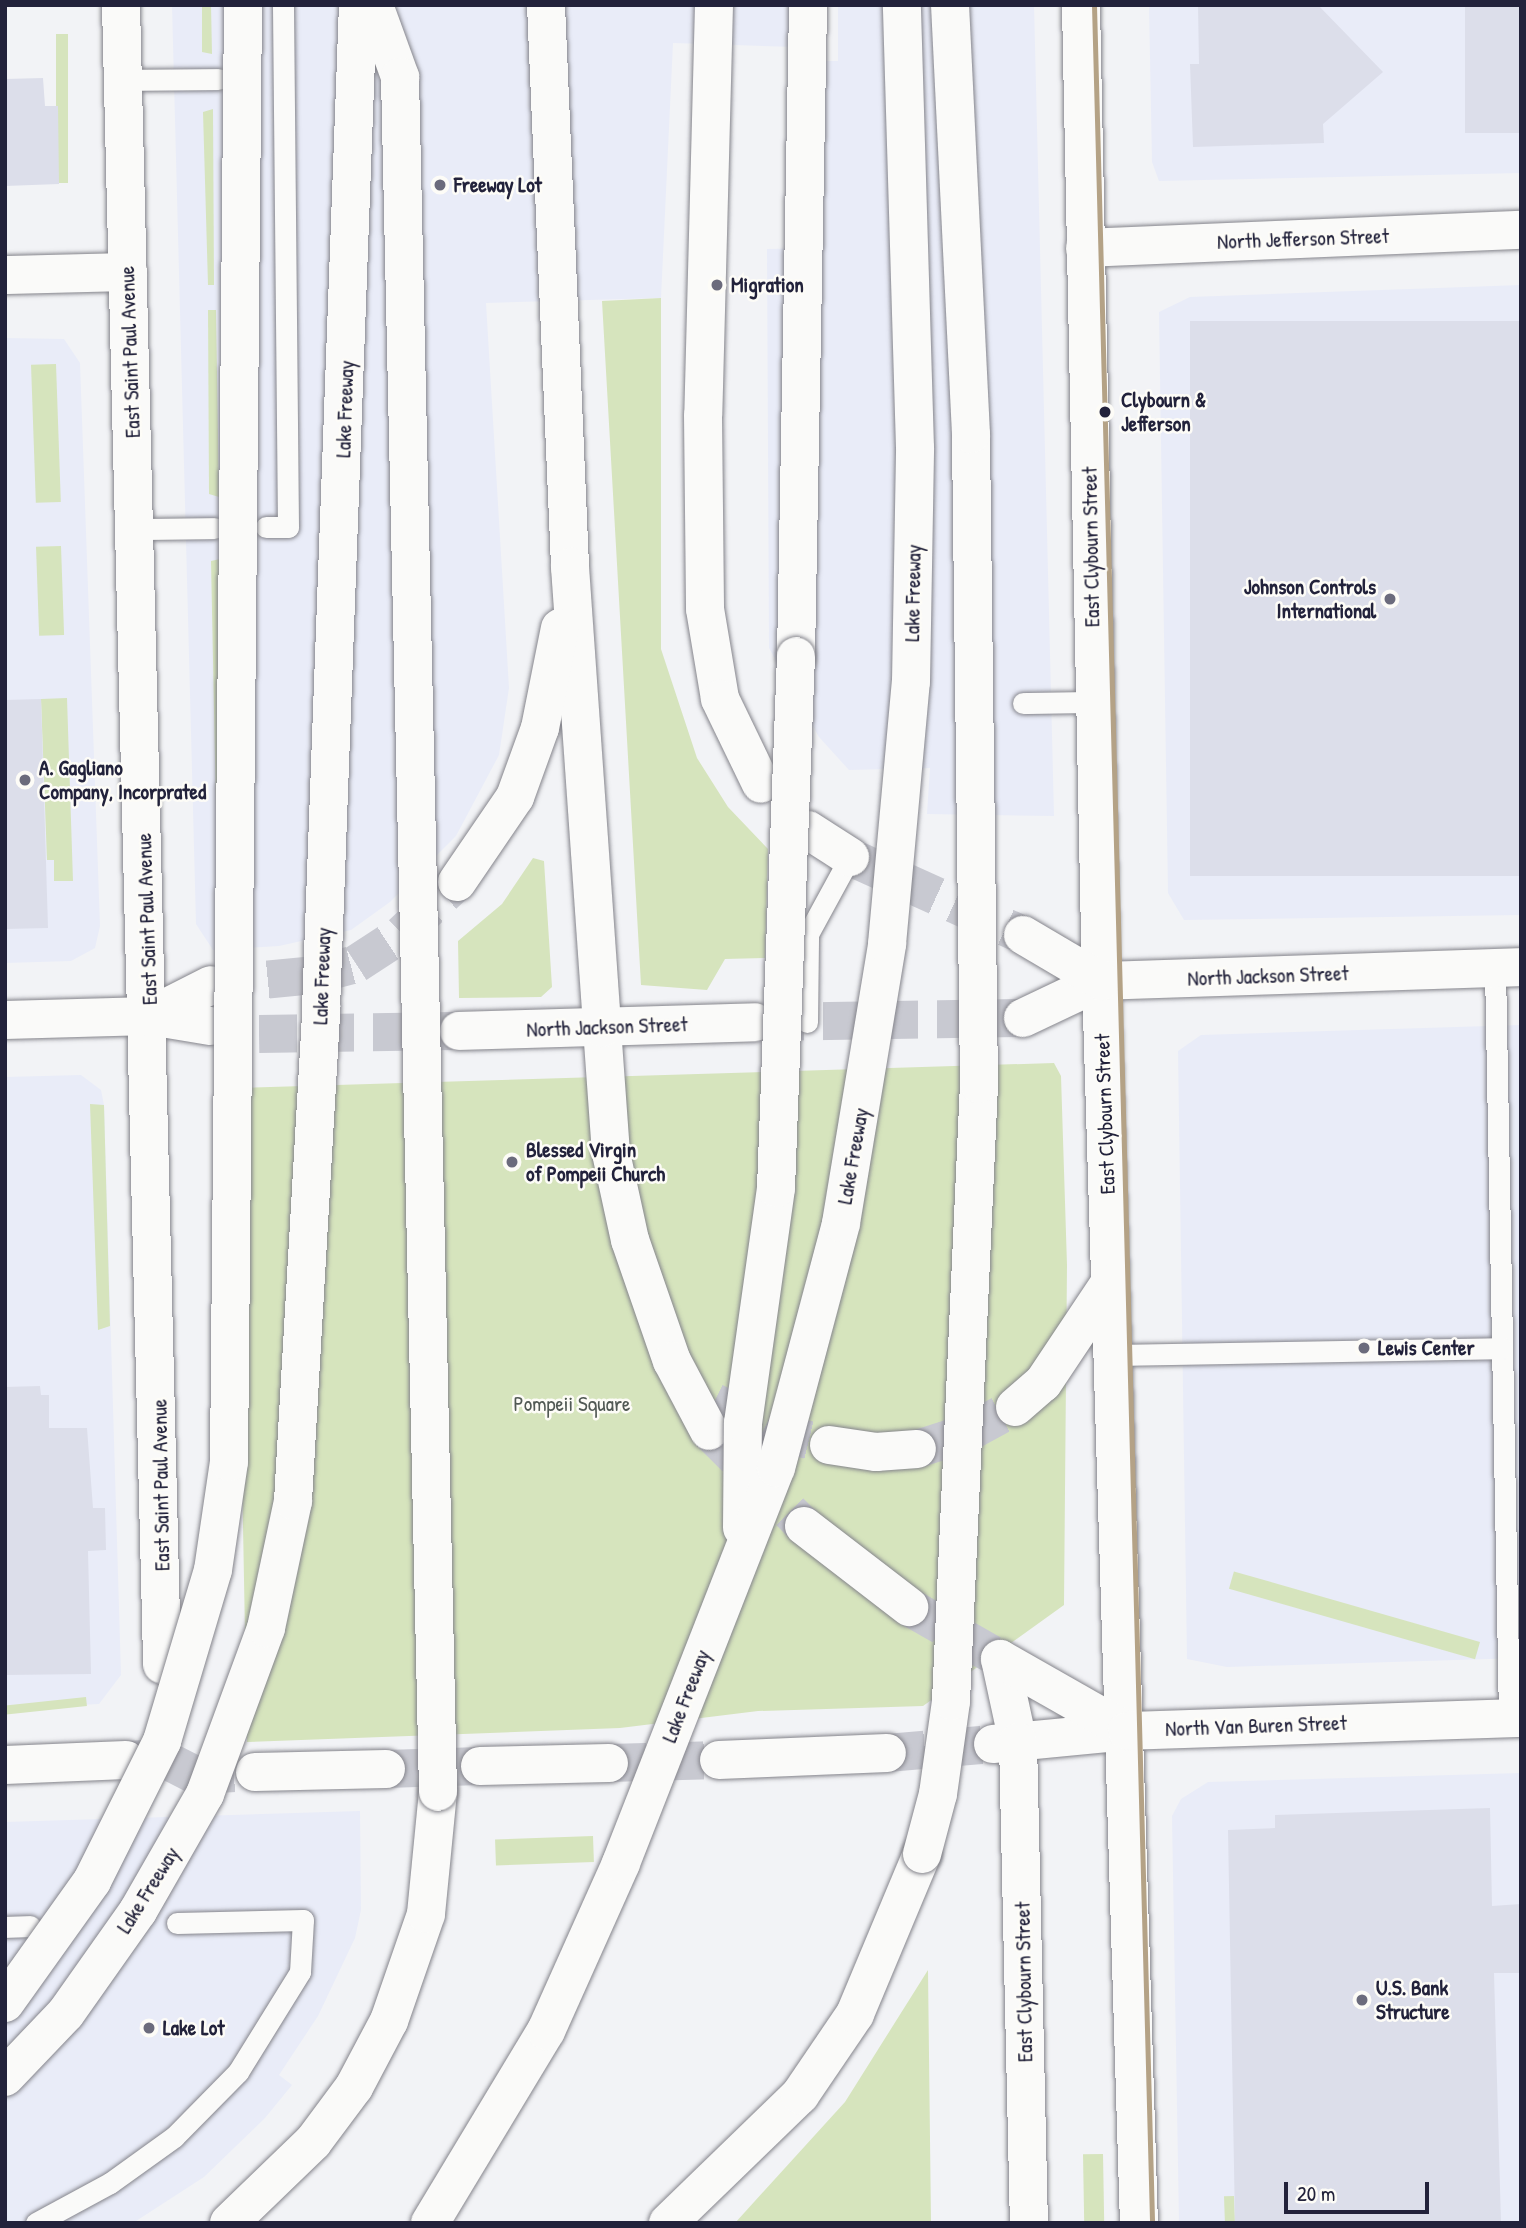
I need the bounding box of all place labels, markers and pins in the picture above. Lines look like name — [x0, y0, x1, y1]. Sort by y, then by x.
place label: Freeway Lot — [454, 172, 542, 198]
marker: Freeway Lot — [432, 177, 448, 193]
place label: Migration — [731, 272, 804, 298]
marker: Migration — [709, 277, 725, 293]
place label: Clybourn & Jefferson — [1121, 387, 1206, 437]
marker: Clybourn & Jefferson — [1095, 402, 1115, 422]
place label: Johnson Controls International — [1244, 574, 1376, 624]
marker: Johnson Controls International — [1382, 591, 1398, 607]
place label: A. Gagliano Company, Incorprated — [39, 755, 206, 805]
marker: A. Gagliano Company, Incorprated — [17, 772, 33, 788]
place label: Blessed Virgin of Pompeii Church — [526, 1137, 665, 1187]
marker: Blessed Virgin of Pompeii Church — [504, 1154, 520, 1170]
place label: Lewis Center — [1378, 1335, 1475, 1361]
marker: Lewis Center — [1356, 1340, 1372, 1356]
place label: U.S. Bank Structure — [1376, 1975, 1450, 2025]
marker: U.S. Bank Structure — [1354, 1992, 1370, 2008]
place label: Lake Lot — [163, 2015, 224, 2041]
marker: Lake Lot — [141, 2020, 157, 2036]

